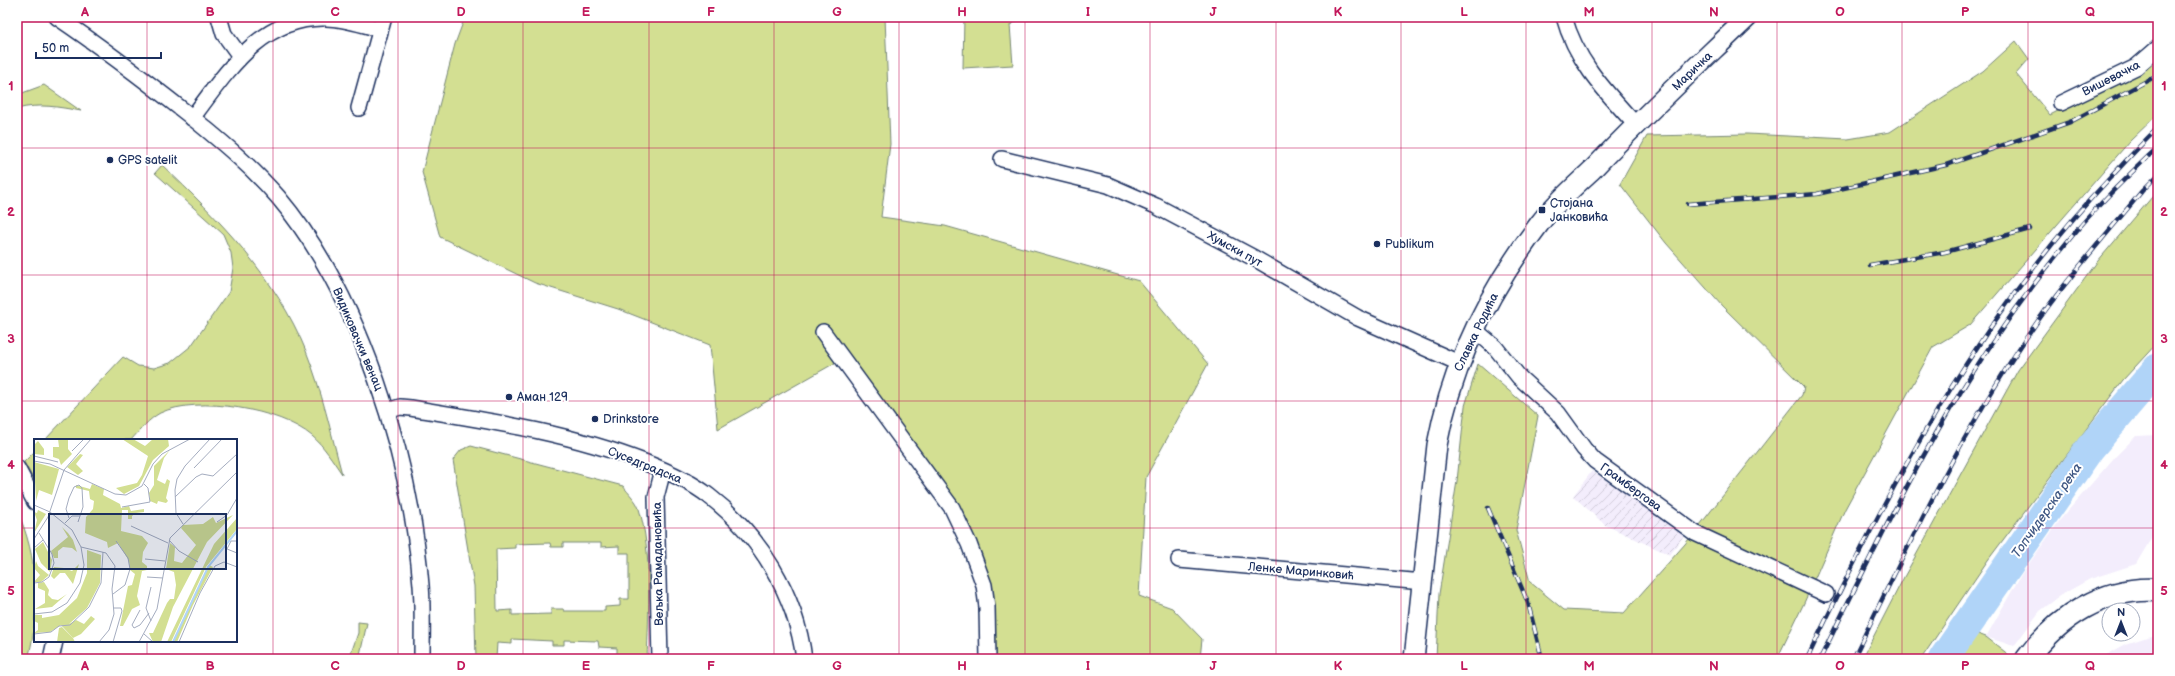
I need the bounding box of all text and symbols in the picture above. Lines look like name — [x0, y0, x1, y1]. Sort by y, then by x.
text: A — [80, 4, 89, 20]
text: B — [205, 4, 215, 20]
text: C — [330, 4, 340, 20]
text: D — [456, 4, 466, 20]
text: E — [582, 4, 591, 20]
text: F — [707, 4, 715, 20]
text: G — [832, 4, 842, 20]
text: H — [957, 4, 967, 20]
text: I — [1086, 4, 1090, 20]
text: J — [1209, 4, 1217, 20]
text: K — [1334, 4, 1343, 20]
text: L — [1460, 4, 1468, 20]
text: M — [1583, 4, 1595, 20]
text: N — [1709, 4, 1719, 20]
text: O — [1835, 4, 1845, 20]
text: P — [1961, 4, 1970, 20]
text: Q — [2085, 4, 2095, 20]
scale bar — [36, 34, 161, 60]
text: 50 m — [42, 41, 69, 56]
street label: Маричка — [1669, 49, 1716, 94]
street label: Вишевачка — [2080, 57, 2143, 99]
text: 1 — [8, 78, 14, 94]
text: 1 — [2161, 78, 2167, 94]
place label: GPS satelit — [118, 153, 178, 168]
marker: GPS satelit — [105, 155, 115, 165]
place label: Стојана Јанковића — [1550, 196, 1608, 225]
text: 2 — [7, 204, 15, 220]
text: 2 — [2160, 204, 2168, 220]
marker: Стојана Јанковића — [1537, 205, 1547, 215]
street label: Хумски пут — [1204, 228, 1265, 271]
place label: Publikum — [1385, 237, 1434, 252]
marker: Publikum — [1372, 239, 1382, 249]
street label: Видиковачки венац — [329, 285, 386, 393]
street label: Славка Родића — [1451, 291, 1502, 374]
text: 3 — [7, 331, 15, 347]
text: 3 — [2160, 331, 2168, 347]
place label: Аман 129 — [516, 390, 568, 405]
marker: Аман 129 — [504, 392, 514, 402]
place label: Drinkstore — [603, 412, 659, 427]
marker: Drinkstore — [590, 414, 600, 424]
inset map — [34, 439, 237, 642]
street label: Суседградска — [606, 444, 684, 487]
text: 4 — [7, 457, 15, 473]
text: 4 — [2160, 457, 2168, 473]
street label: Грамбергова — [1597, 460, 1664, 515]
water label: Топчидерска река — [2008, 460, 2086, 561]
street label: Вељка Рамадановића — [650, 502, 667, 626]
street label: Ленке Маринковић — [1246, 559, 1355, 584]
text: 5 — [7, 583, 15, 599]
text: 5 — [2160, 583, 2168, 599]
north arrow — [2101, 602, 2141, 642]
text: N — [2117, 606, 2125, 619]
text: A — [80, 658, 89, 674]
text: B — [205, 658, 215, 674]
text: C — [330, 658, 340, 674]
text: D — [456, 658, 466, 674]
text: E — [582, 658, 591, 674]
text: F — [707, 658, 715, 674]
text: G — [832, 658, 842, 674]
text: H — [957, 658, 967, 674]
text: I — [1086, 658, 1090, 674]
text: J — [1209, 658, 1217, 674]
text: K — [1334, 658, 1343, 674]
text: L — [1460, 658, 1468, 674]
text: M — [1583, 658, 1595, 674]
text: N — [1709, 658, 1719, 674]
text: O — [1835, 658, 1845, 674]
text: P — [1961, 658, 1970, 674]
text: Q — [2085, 658, 2095, 674]

